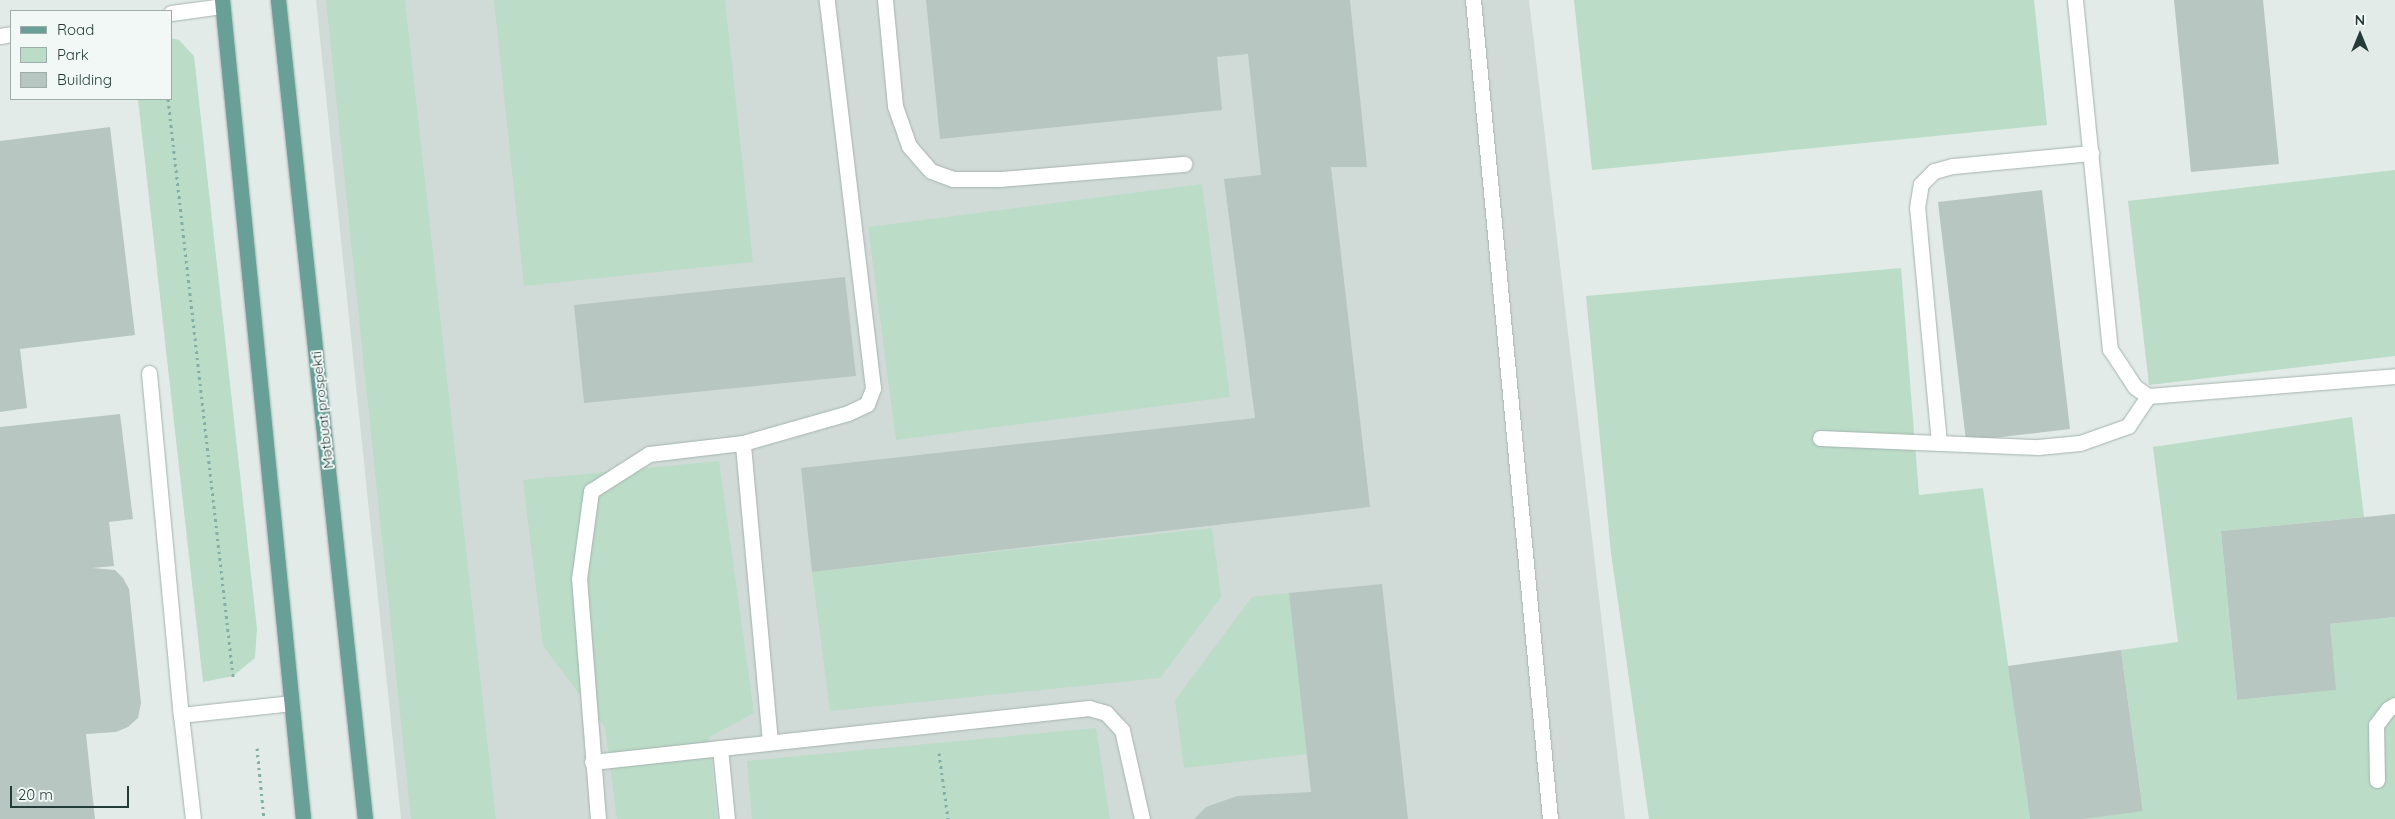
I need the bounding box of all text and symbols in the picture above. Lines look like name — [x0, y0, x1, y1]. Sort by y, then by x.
legend — [10, 10, 172, 100]
north arrow — [2335, 10, 2385, 60]
text: N — [2355, 11, 2365, 29]
text: Road — [57, 20, 94, 39]
text: Park — [57, 45, 89, 64]
text: Building — [57, 70, 112, 89]
street label: Mətbuat prospekti — [307, 350, 337, 470]
scale bar — [12, 776, 131, 808]
text: 20 m — [18, 785, 53, 804]

